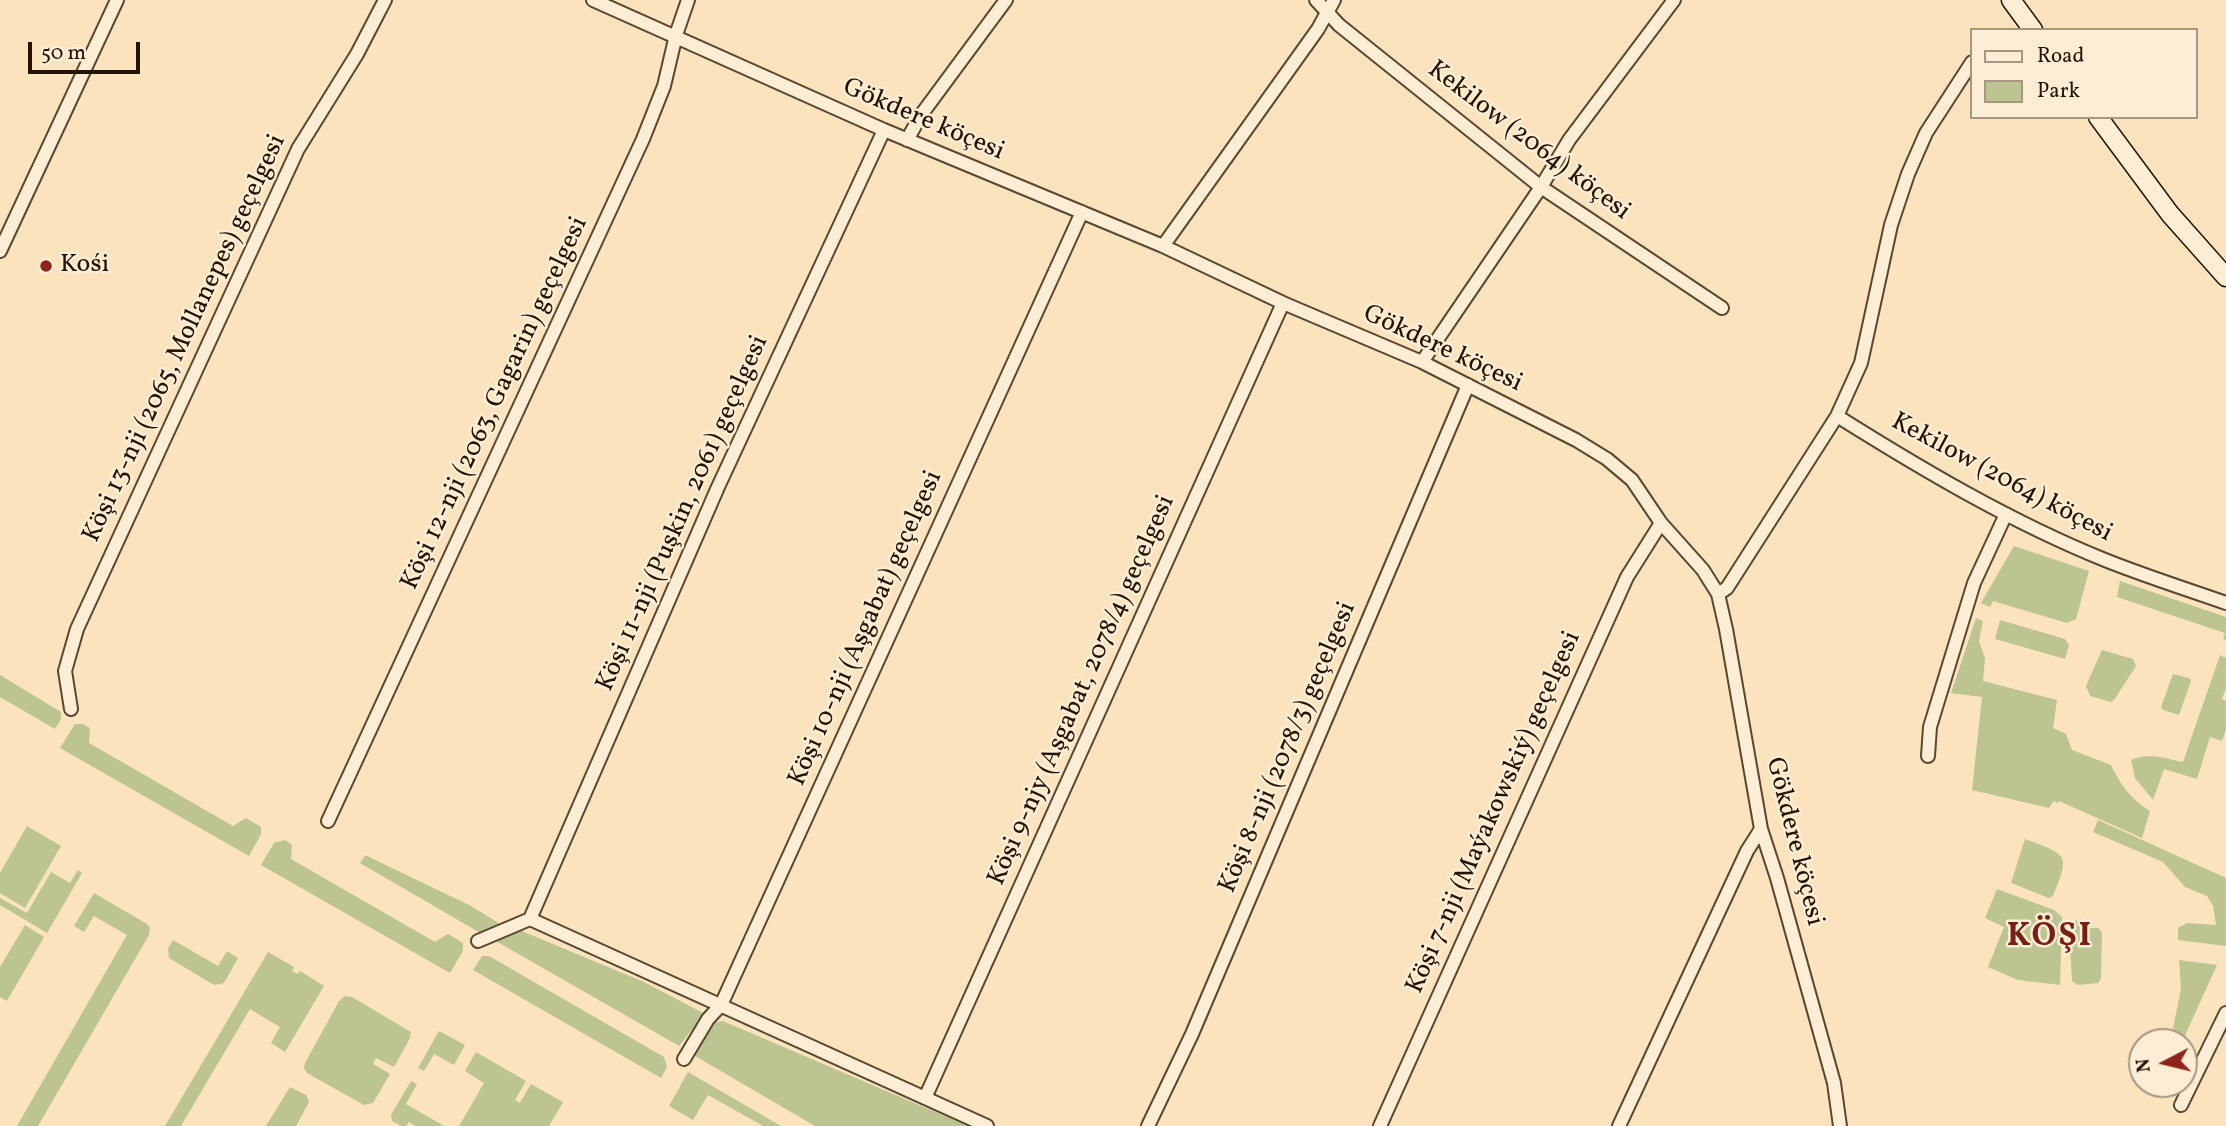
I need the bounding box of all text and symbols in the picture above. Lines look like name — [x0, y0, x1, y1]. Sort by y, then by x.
scale bar — [32, 28, 144, 72]
legend — [1970, 28, 2198, 119]
text: 50 m — [41, 39, 86, 68]
text: Road — [2037, 42, 2084, 71]
street label: Kekilow (2064) köçesi — [1420, 56, 1636, 228]
street label: Gökdere köçesi — [838, 73, 1008, 169]
text: Park — [2037, 77, 2080, 106]
street label: Köşi 13-nji (2065, Mollanepes) geçelgesi — [78, 130, 294, 548]
street label: Köşi 12-nji (2063, Gagarin) geçelgesi — [396, 213, 596, 595]
place label: Kośi — [60, 250, 109, 282]
marker: Kośi — [38, 258, 54, 274]
street label: Gökdere köçesi — [1357, 299, 1527, 401]
street label: Köşi 11-nji (Puşkin, 2061) geçelgesi — [591, 331, 777, 697]
street label: Kekilow (2064) köçesi — [1885, 407, 2117, 551]
street label: Köşi 10-nji (Aşgabat) geçelgesi — [783, 467, 951, 791]
street label: Köşi 9-njy (Aşgabat, 2078/4) geçelgesi — [983, 491, 1183, 891]
street label: Köşi 8-nji (2078/3) geçelgesi — [1213, 598, 1365, 898]
street label: Köşi 7-nji (Maýakowskiý) geçelgesi — [1401, 627, 1589, 999]
street label: Gökdere köçesi — [1757, 755, 1829, 929]
district label: KÖŞI — [2007, 919, 2093, 959]
north arrow — [2128, 1028, 2198, 1098]
text: N — [2130, 1057, 2158, 1074]

